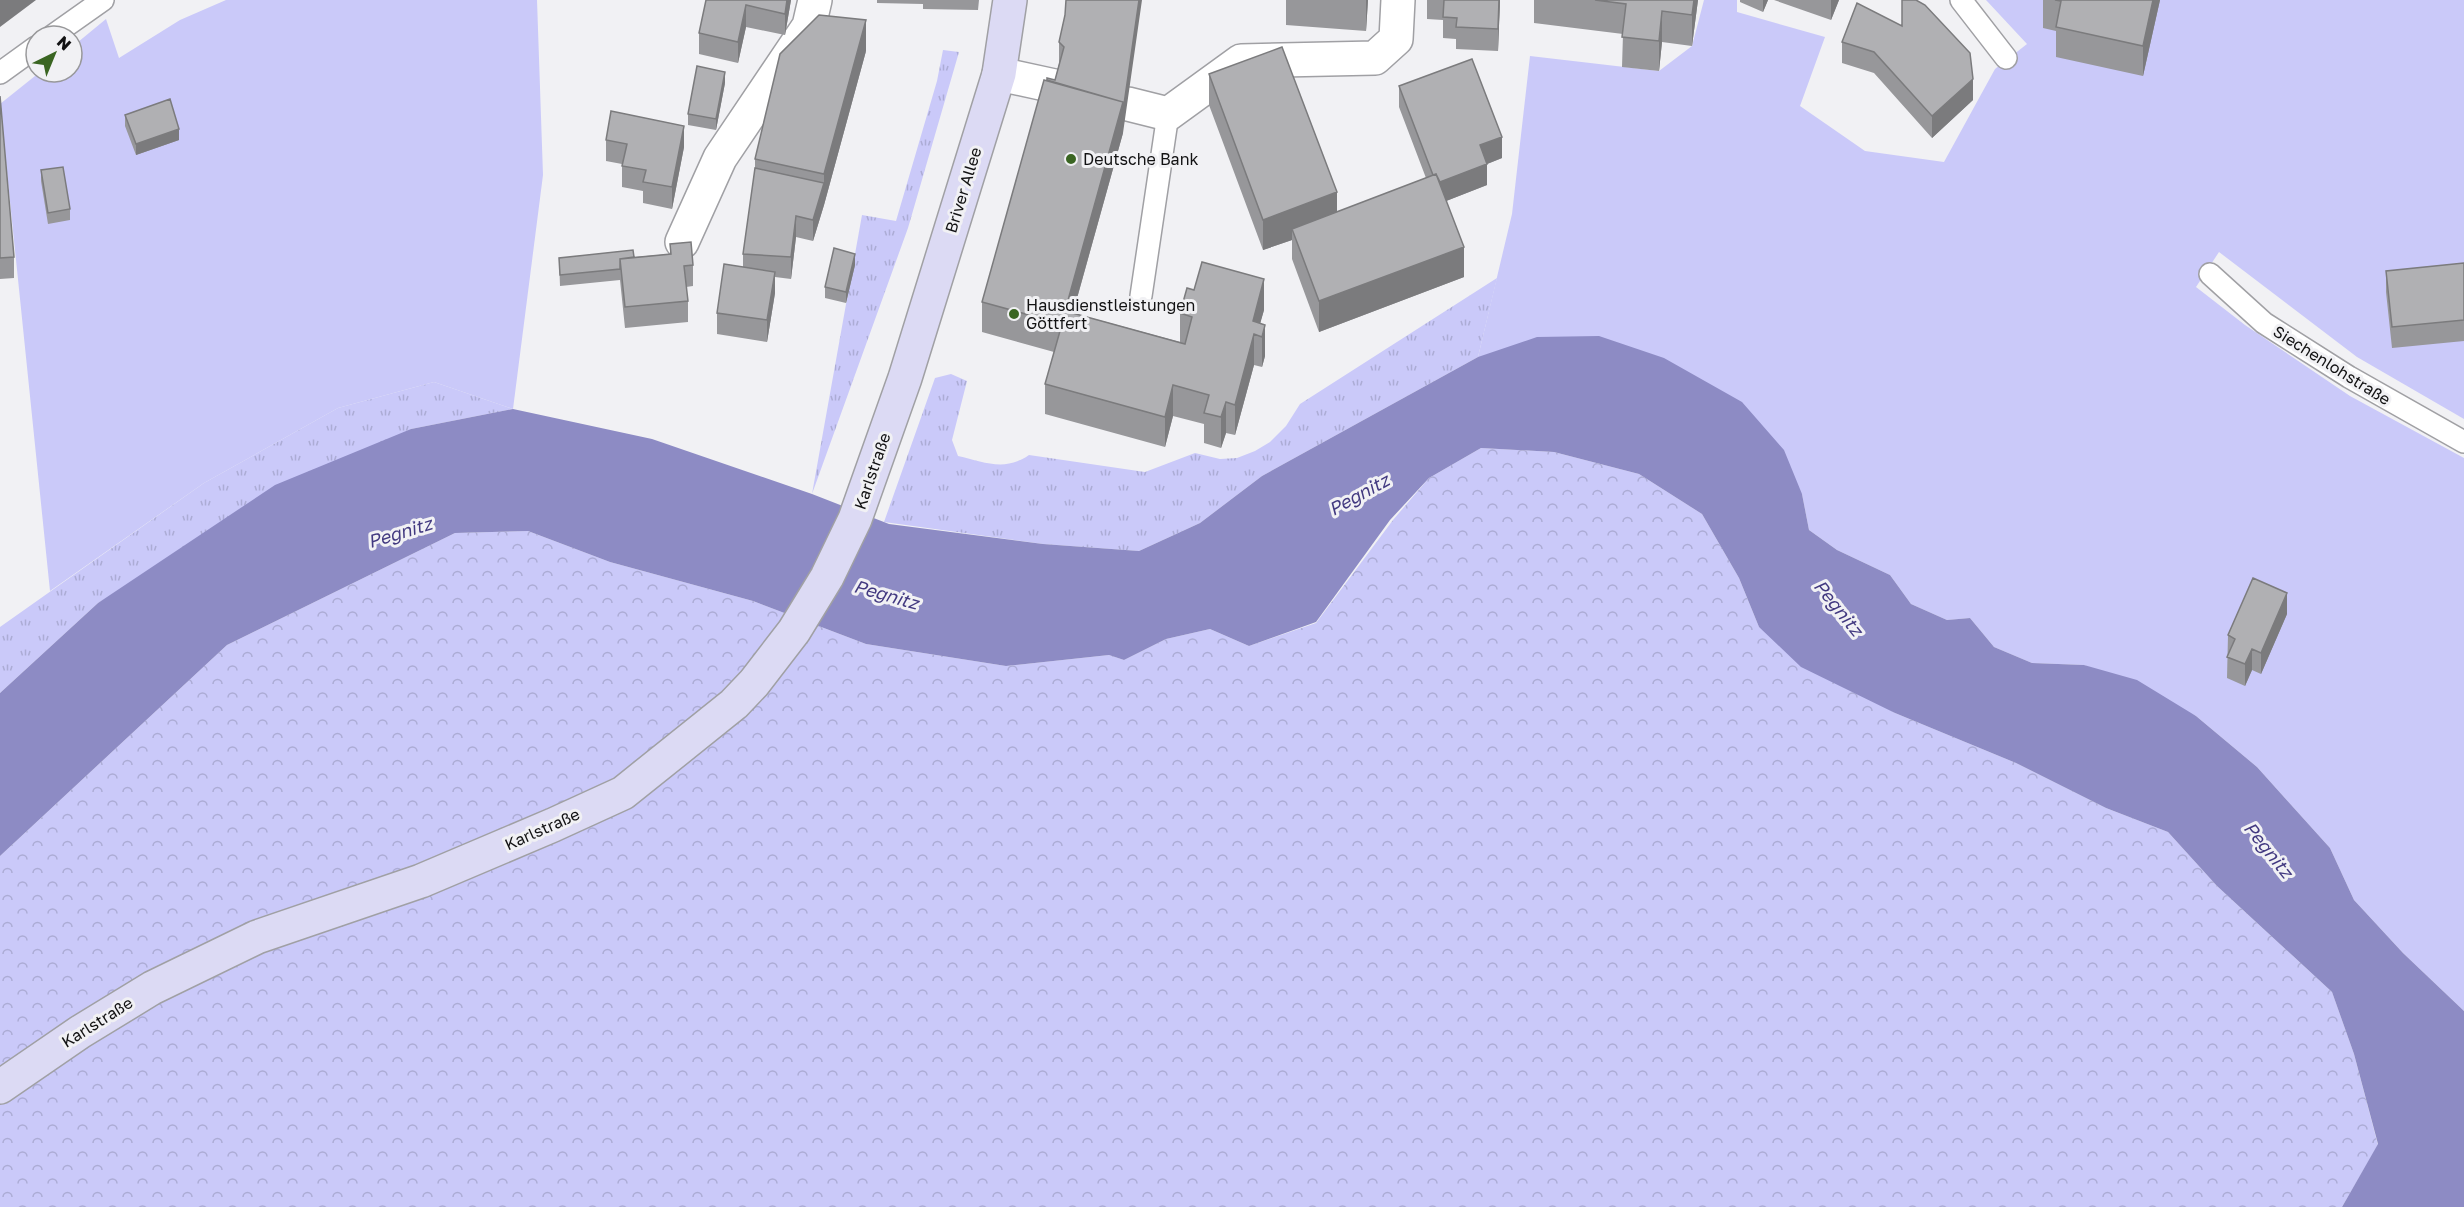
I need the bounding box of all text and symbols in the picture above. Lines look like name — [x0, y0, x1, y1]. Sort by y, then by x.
north arrow — [24, 24, 84, 84]
text: N — [53, 32, 76, 54]
street label: Briver Allee — [941, 145, 985, 235]
place label: Deutsche Bank — [1083, 149, 1199, 169]
marker: Deutsche Bank — [1064, 152, 1078, 166]
place label: Hausdienstleistungen Göttfert — [1026, 295, 1195, 333]
marker: Hausdienstleistungen Göttfert — [1007, 307, 1021, 321]
street label: Siechenlohstraße — [2270, 321, 2394, 409]
street label: Karlstraße — [850, 430, 894, 512]
water label: Pegnitz — [1324, 468, 1394, 520]
water label: Pegnitz — [365, 511, 436, 552]
water label: Pegnitz — [852, 574, 923, 614]
water label: Pegnitz — [1810, 575, 1869, 641]
street label: Karlstraße — [501, 804, 583, 854]
water label: Pegnitz — [2240, 817, 2299, 883]
street label: Karlstraße — [58, 992, 136, 1052]

